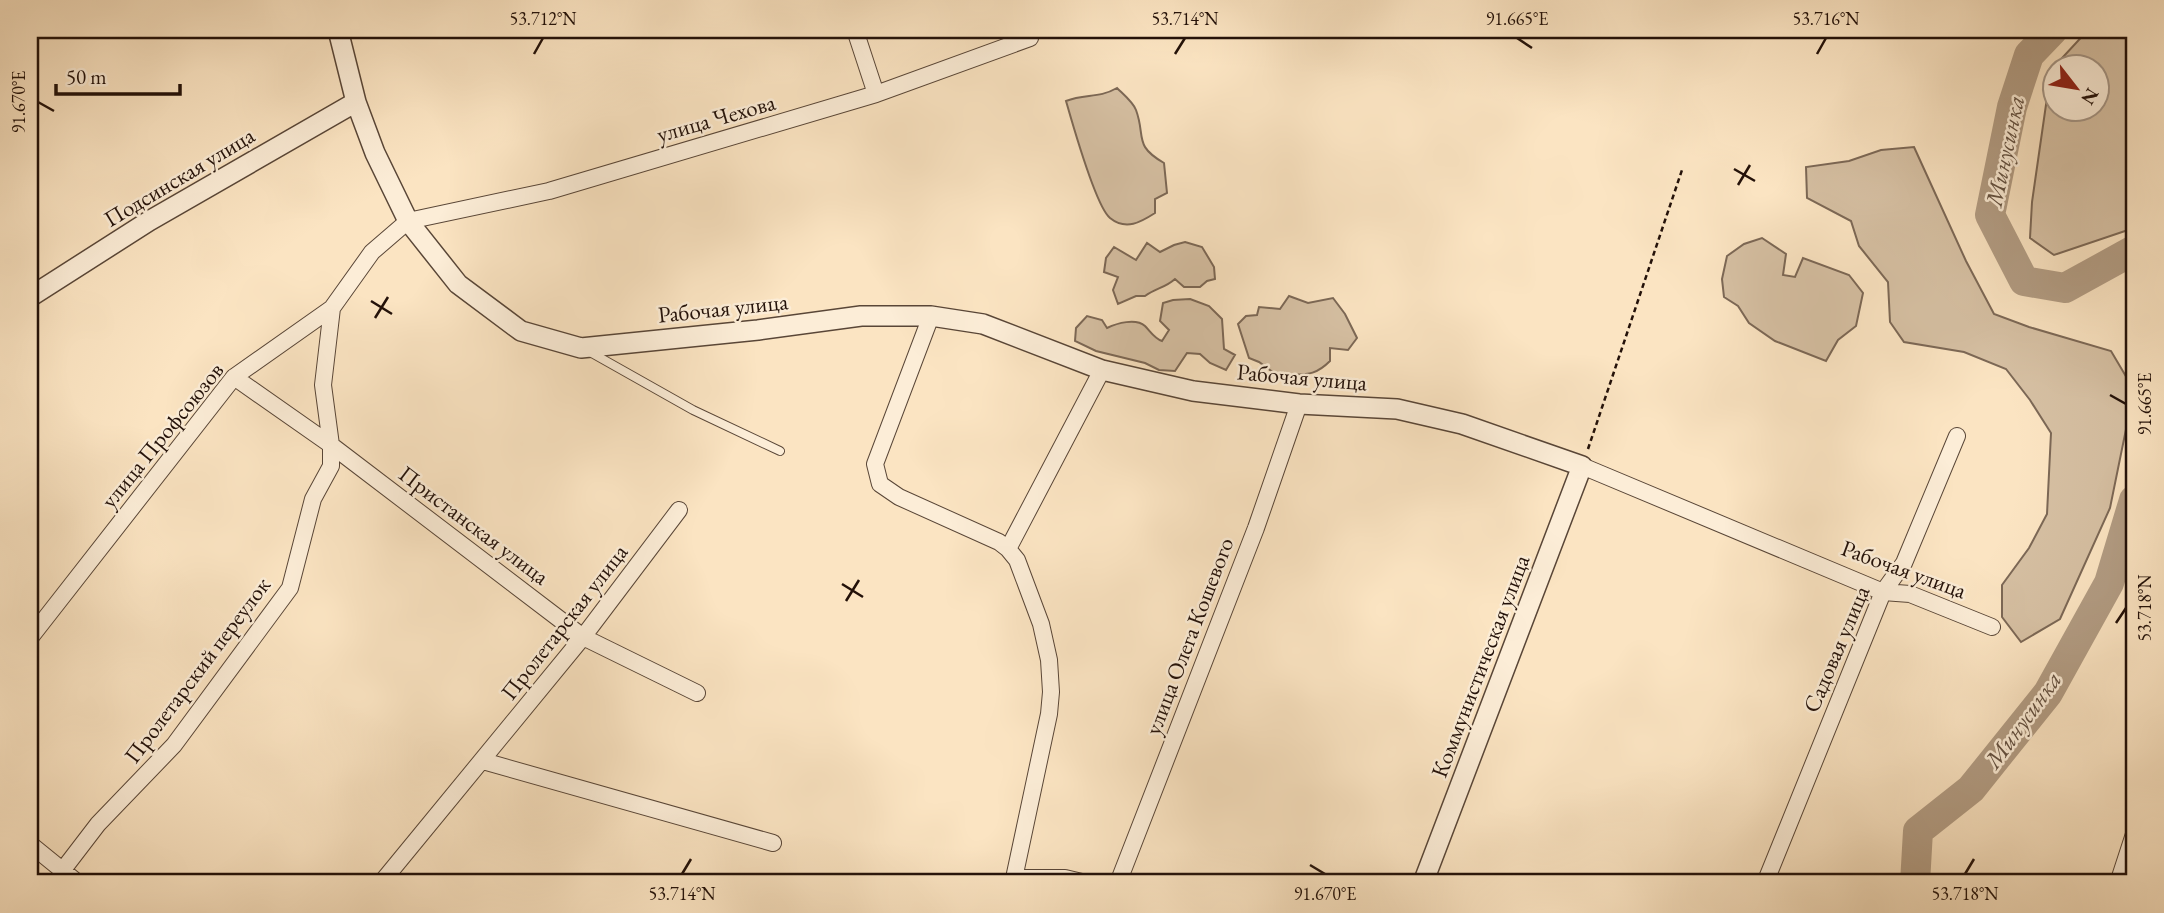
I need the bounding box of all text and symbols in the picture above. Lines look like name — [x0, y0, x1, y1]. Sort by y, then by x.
text: 53.712°N — [510, 7, 577, 30]
text: 53.714°N — [1152, 7, 1219, 30]
text: 91.665°E — [1486, 7, 1548, 30]
text: 53.716°N — [1793, 7, 1860, 30]
scale bar — [56, 52, 180, 96]
north arrow — [2042, 52, 2112, 122]
text: 50 m — [66, 63, 107, 90]
text: 91.670°E — [7, 71, 30, 133]
text: N — [2075, 83, 2105, 110]
street label: улица Чехова — [653, 87, 780, 149]
water label: Минусинка — [1977, 93, 2031, 211]
street label: Подсинская улица — [98, 120, 261, 234]
street label: Рабочая улица — [656, 286, 790, 330]
street label: улица Профсоюзов — [94, 356, 230, 514]
street label: Рабочая улица — [1236, 356, 1369, 398]
text: 91.665°E — [2133, 373, 2156, 435]
street label: Пристанская улица — [393, 459, 556, 592]
street label: улица Олега Кошевого — [1138, 533, 1240, 739]
street label: Рабочая улица — [1837, 533, 1971, 606]
street label: Пролетарская улица — [494, 537, 635, 706]
street label: Коммунистическая улица — [1424, 550, 1537, 782]
street label: Пролетарский переулок — [117, 571, 277, 769]
text: 53.718°N — [2133, 574, 2156, 641]
street label: Садовая улица — [1796, 580, 1876, 717]
water label: Минусинка — [1976, 665, 2068, 776]
text: 53.714°N — [649, 882, 716, 905]
text: 91.670°E — [1294, 882, 1356, 905]
text: 53.718°N — [1932, 882, 1999, 905]

